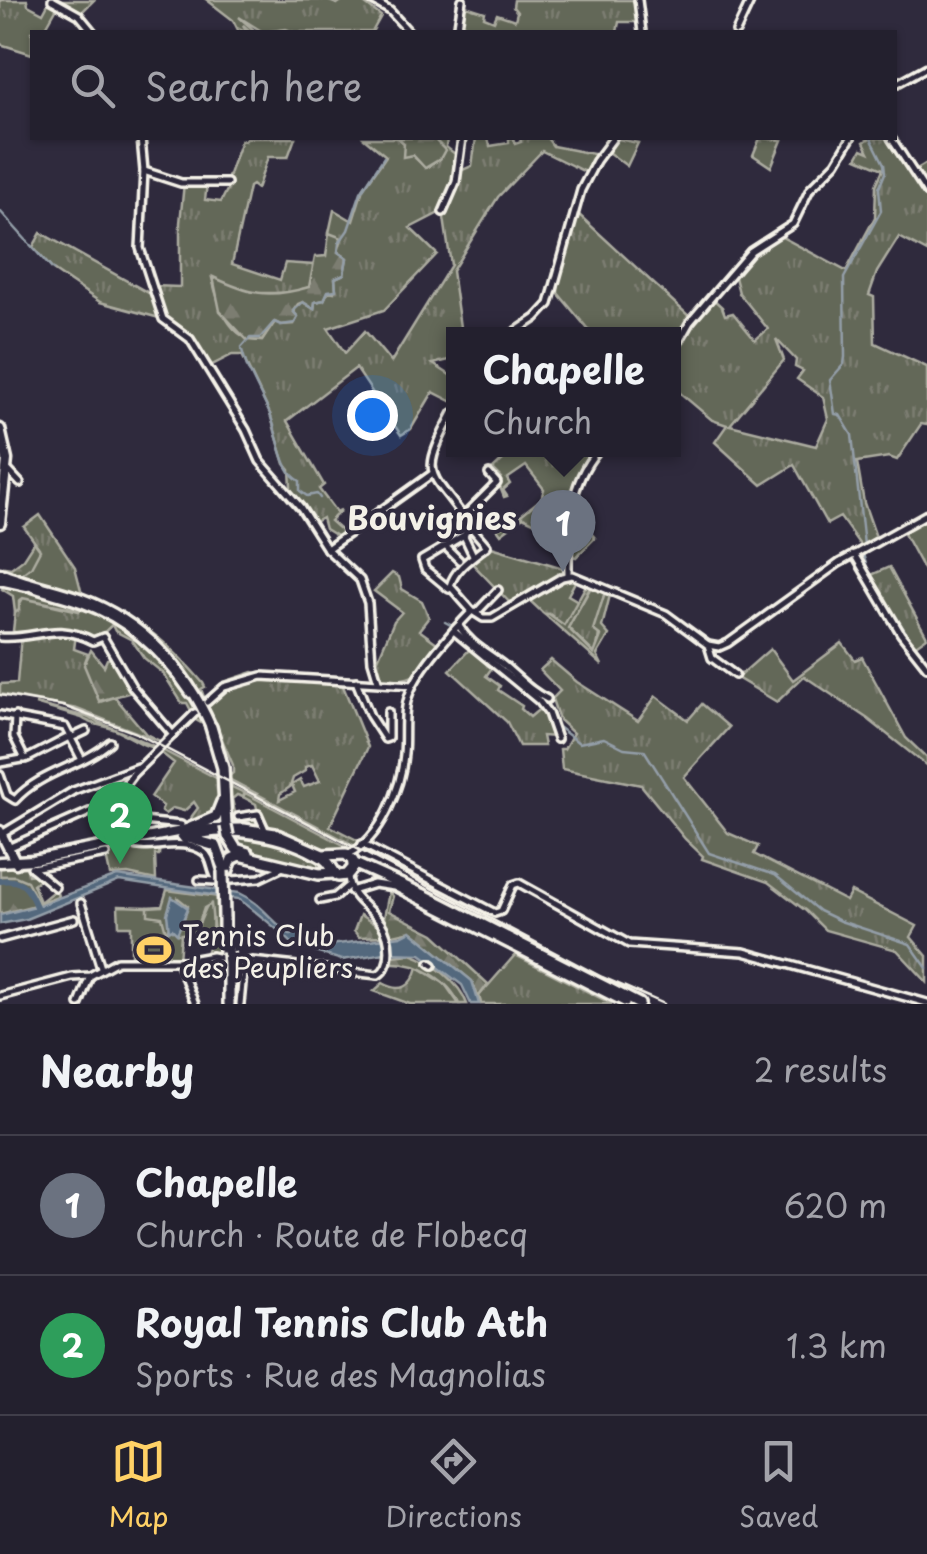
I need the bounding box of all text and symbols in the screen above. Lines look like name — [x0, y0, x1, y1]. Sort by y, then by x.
search box — [30, 30, 897, 140]
text: Search here — [145, 57, 362, 114]
icon: search — [65, 58, 120, 113]
popup — [446, 327, 681, 457]
text: Chapelle — [482, 340, 645, 397]
your location — [347, 390, 398, 441]
text: Church — [482, 397, 592, 445]
pin: 1 — [530, 490, 596, 572]
district label: Bouvignies — [347, 493, 517, 541]
pin: 2 — [88, 782, 152, 864]
place label: Tennis Club des Peupliers — [182, 913, 353, 988]
sports icon: Tennis Club des Peupliers — [135, 931, 173, 969]
text: Nearby — [40, 1038, 194, 1101]
text: 2 results — [754, 1045, 887, 1093]
text: Chapelle — [135, 1153, 298, 1210]
text: 1 — [65, 1181, 80, 1229]
text: 620 m — [784, 1181, 887, 1229]
text: Church · Route de Flobecq — [135, 1210, 528, 1258]
text: Royal Tennis Club Ath — [135, 1293, 548, 1350]
text: 2 — [61, 1321, 84, 1369]
text: 1.3 km — [786, 1321, 887, 1369]
text: Sports · Rue des Magnolias — [135, 1350, 546, 1398]
tab: Map — [109, 1434, 168, 1537]
tab: Directions — [386, 1434, 522, 1537]
tab: Saved — [739, 1434, 818, 1537]

